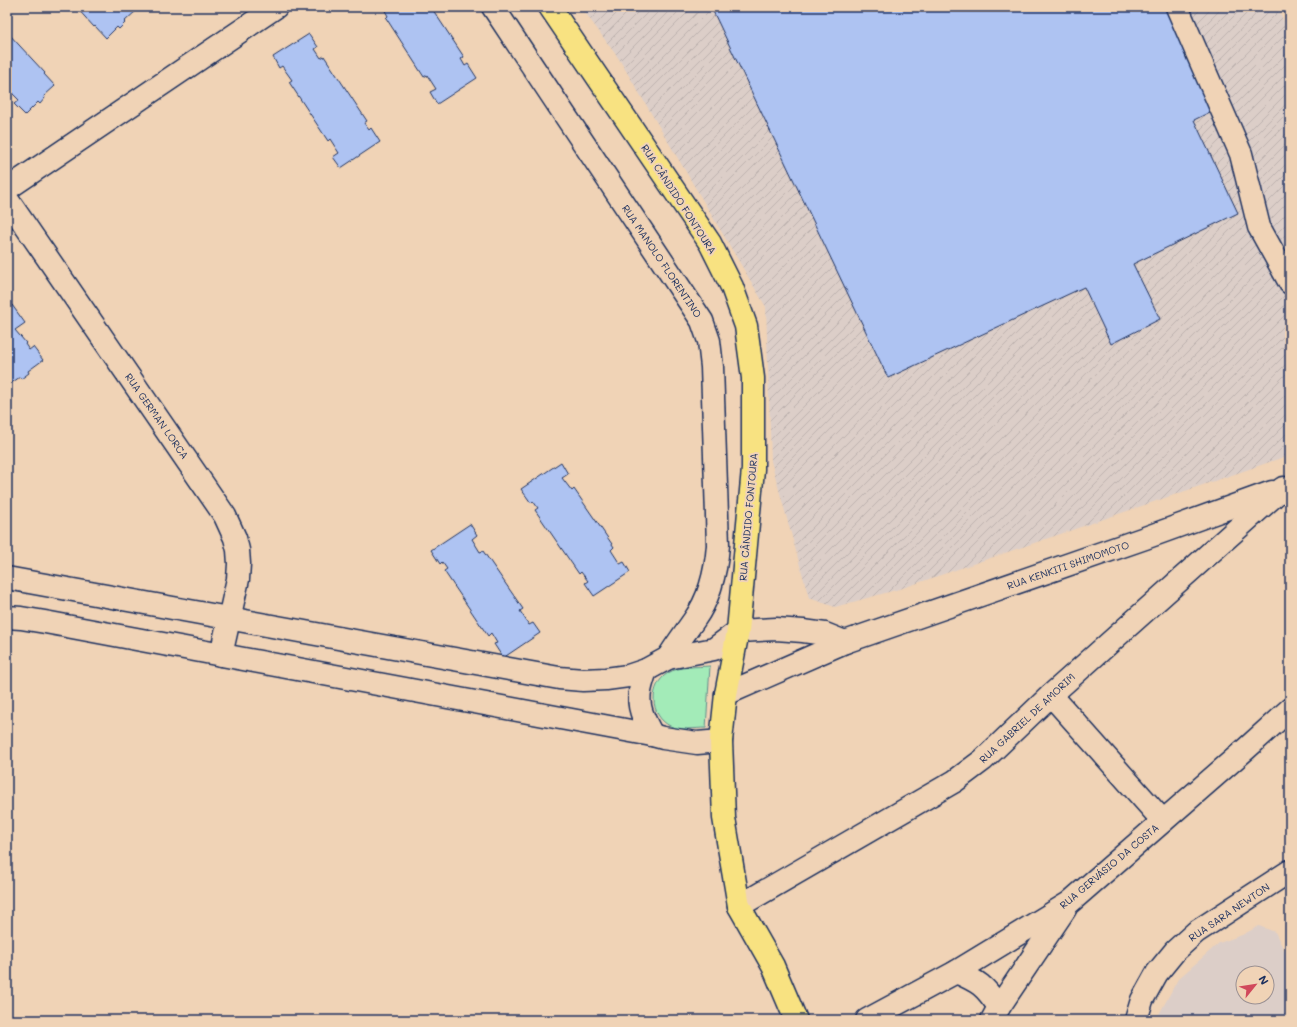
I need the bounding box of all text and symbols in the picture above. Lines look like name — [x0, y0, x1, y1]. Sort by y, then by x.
street label: RUA CÂNDIDO FONTOURA — [638, 141, 720, 257]
street label: RUA MANOLO FLORENTINO — [619, 202, 705, 320]
street label: RUA GERMAN LORCA — [122, 370, 192, 462]
street label: RUA CÂNDIDO FONTOURA — [735, 452, 761, 581]
street label: RUA KENKITI SHIMOMOTO — [1005, 537, 1131, 593]
street label: RUA GABRIEL DE AMORIM — [976, 670, 1078, 766]
street label: RUA GERVÁSIO DA COSTA — [1056, 820, 1162, 912]
street label: RUA SARA NEWTON — [1186, 880, 1272, 944]
north arrow — [1235, 965, 1275, 1005]
text: N — [1256, 972, 1273, 987]

